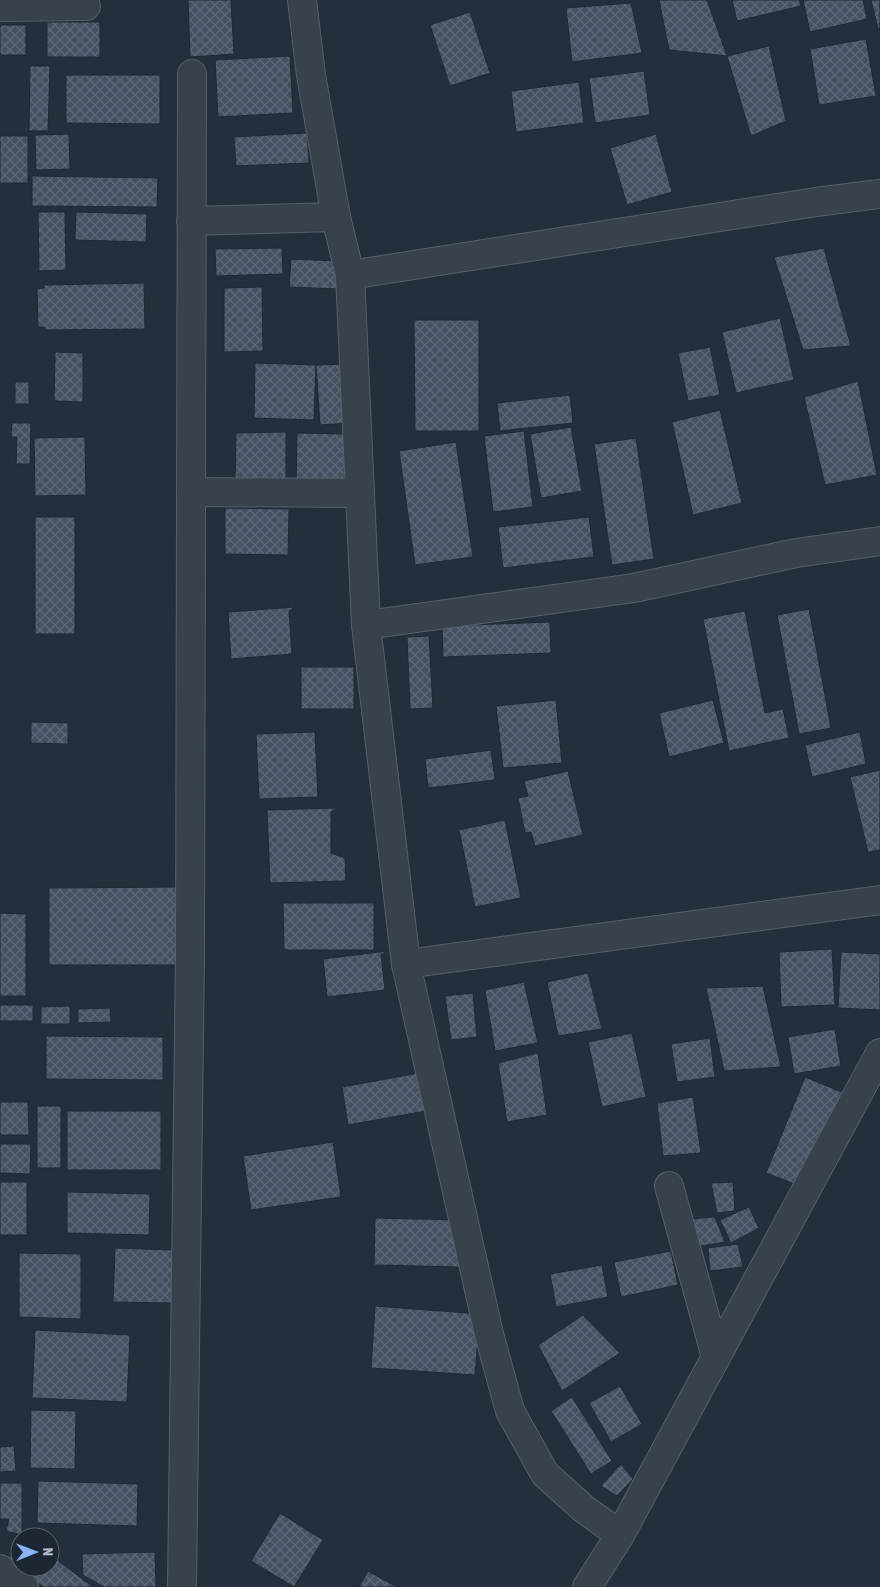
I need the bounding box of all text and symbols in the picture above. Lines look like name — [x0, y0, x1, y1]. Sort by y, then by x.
north arrow — [10, 1527, 60, 1577]
text: N — [40, 1548, 56, 1556]

